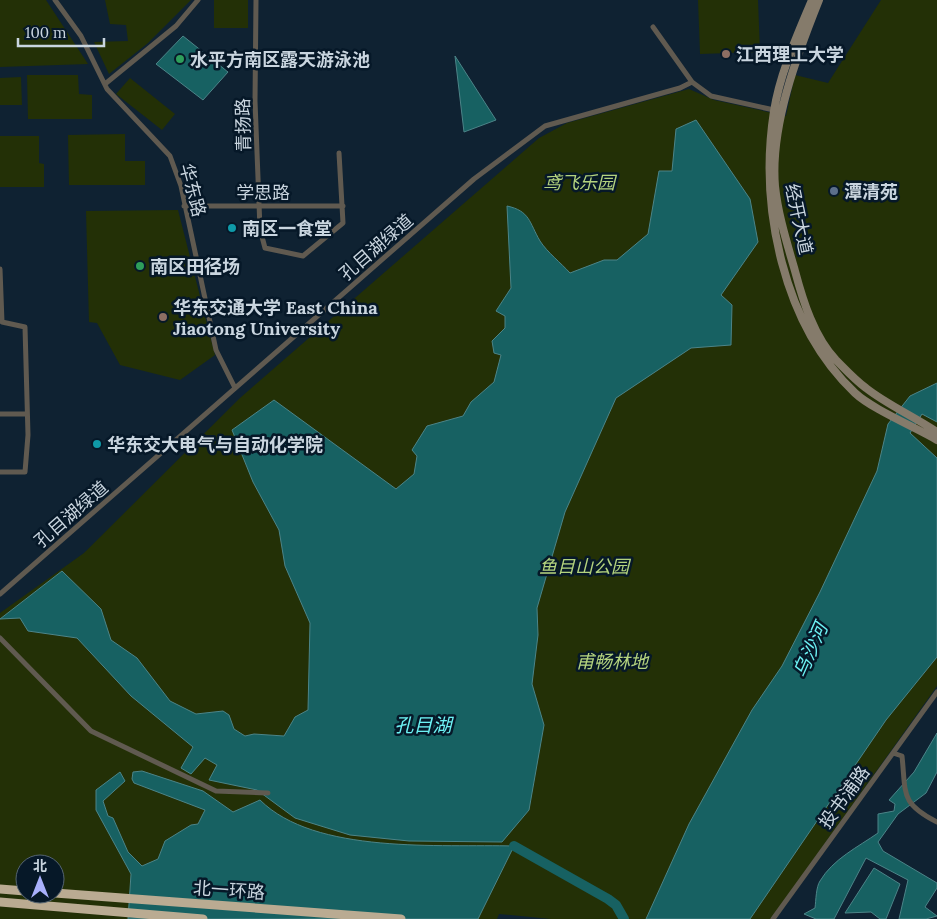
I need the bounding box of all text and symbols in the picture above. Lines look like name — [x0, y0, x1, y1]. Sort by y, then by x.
scale bar — [18, 15, 104, 47]
text: 100 m — [25, 23, 66, 42]
place label: 江西理工大学 — [736, 43, 844, 66]
place label: 水平方南区露天游泳池 — [190, 48, 370, 71]
marker: 江西理工大学 — [720, 48, 732, 60]
marker: 水平方南区露天游泳池 — [174, 53, 186, 65]
street label: 青扬路 — [231, 98, 255, 152]
street label: 华东路 — [175, 161, 211, 219]
park label: 鸢飞乐园 — [543, 171, 618, 194]
place label: 潭清苑 — [844, 180, 898, 203]
street label: 学思路 — [236, 181, 290, 204]
street label: 经开大道 — [780, 181, 818, 257]
marker: 潭清苑 — [828, 185, 840, 197]
street label: 孔目湖绿道 — [334, 209, 418, 285]
place label: 南区一食堂 — [242, 217, 332, 240]
marker: 南区一食堂 — [226, 222, 238, 234]
place label: 南区田径场 — [150, 255, 240, 278]
marker: 南区田径场 — [134, 260, 146, 272]
place label: 华东交通大学 East China Jiaotong University — [173, 296, 378, 340]
marker: 华东交通大学 East China Jiaotong University — [157, 311, 169, 323]
place label: 华东交大电气与自动化学院 — [107, 433, 323, 456]
marker: 华东交大电气与自动化学院 — [91, 438, 103, 450]
street label: 孔目湖绿道 — [29, 476, 113, 552]
park label: 鱼目山公园 — [539, 555, 632, 578]
water label: 乌沙河 — [787, 615, 834, 681]
park label: 甫畅林地 — [576, 650, 650, 673]
water label: 孔目湖 — [394, 713, 454, 737]
street label: 投书浦路 — [814, 761, 874, 833]
north arrow — [15, 854, 65, 904]
text: 北 — [33, 857, 47, 875]
street label: 北一环路 — [192, 876, 266, 904]

